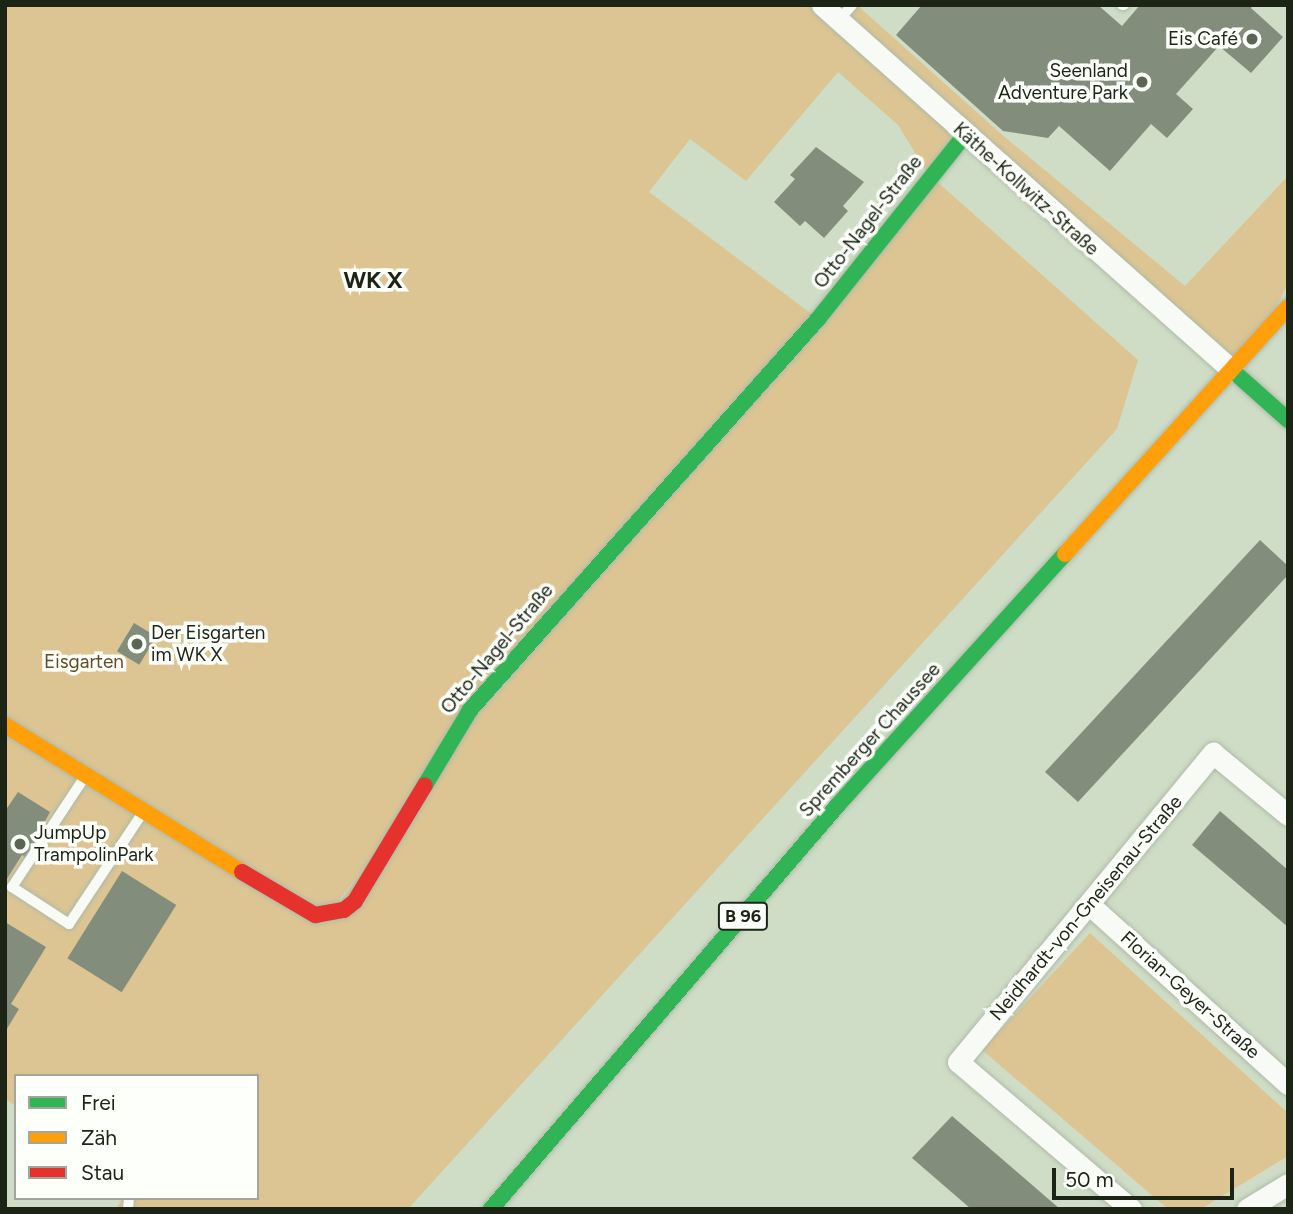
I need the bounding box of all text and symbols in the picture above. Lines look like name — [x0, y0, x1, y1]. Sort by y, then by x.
place label: Eis Café — [1168, 28, 1238, 50]
marker: Eis Café — [1244, 31, 1260, 47]
place label: Seenland Adventure Park — [998, 60, 1128, 104]
marker: Seenland Adventure Park — [1134, 74, 1150, 90]
street label: Käthe-Kollwitz-Straße — [949, 118, 1103, 260]
street label: Otto-Nagel-Straße — [809, 151, 927, 293]
district label: WK X — [343, 266, 403, 294]
street label: Otto-Nagel-Straße — [436, 580, 558, 718]
place label: Der Eisgarten im WK X — [151, 622, 265, 666]
marker: Der Eisgarten im WK X — [129, 636, 145, 652]
park label: Eisgarten — [44, 651, 124, 673]
street label: Spremberger Chaussee — [795, 658, 945, 822]
street label: Neidhardt-von-Gneisenau-Straße — [985, 791, 1187, 1025]
place label: JumpUp TrampolinPark — [34, 822, 153, 866]
marker: JumpUp TrampolinPark — [12, 836, 28, 852]
road number: B 96 — [717, 902, 769, 931]
street label: Florian-Geyer-Straße — [1116, 926, 1264, 1064]
legend — [14, 1074, 259, 1200]
text: Frei — [81, 1090, 116, 1115]
text: Zäh — [81, 1125, 117, 1150]
scale bar — [1055, 1154, 1237, 1198]
text: Stau — [81, 1160, 124, 1185]
text: 50 m — [1065, 1167, 1114, 1192]

